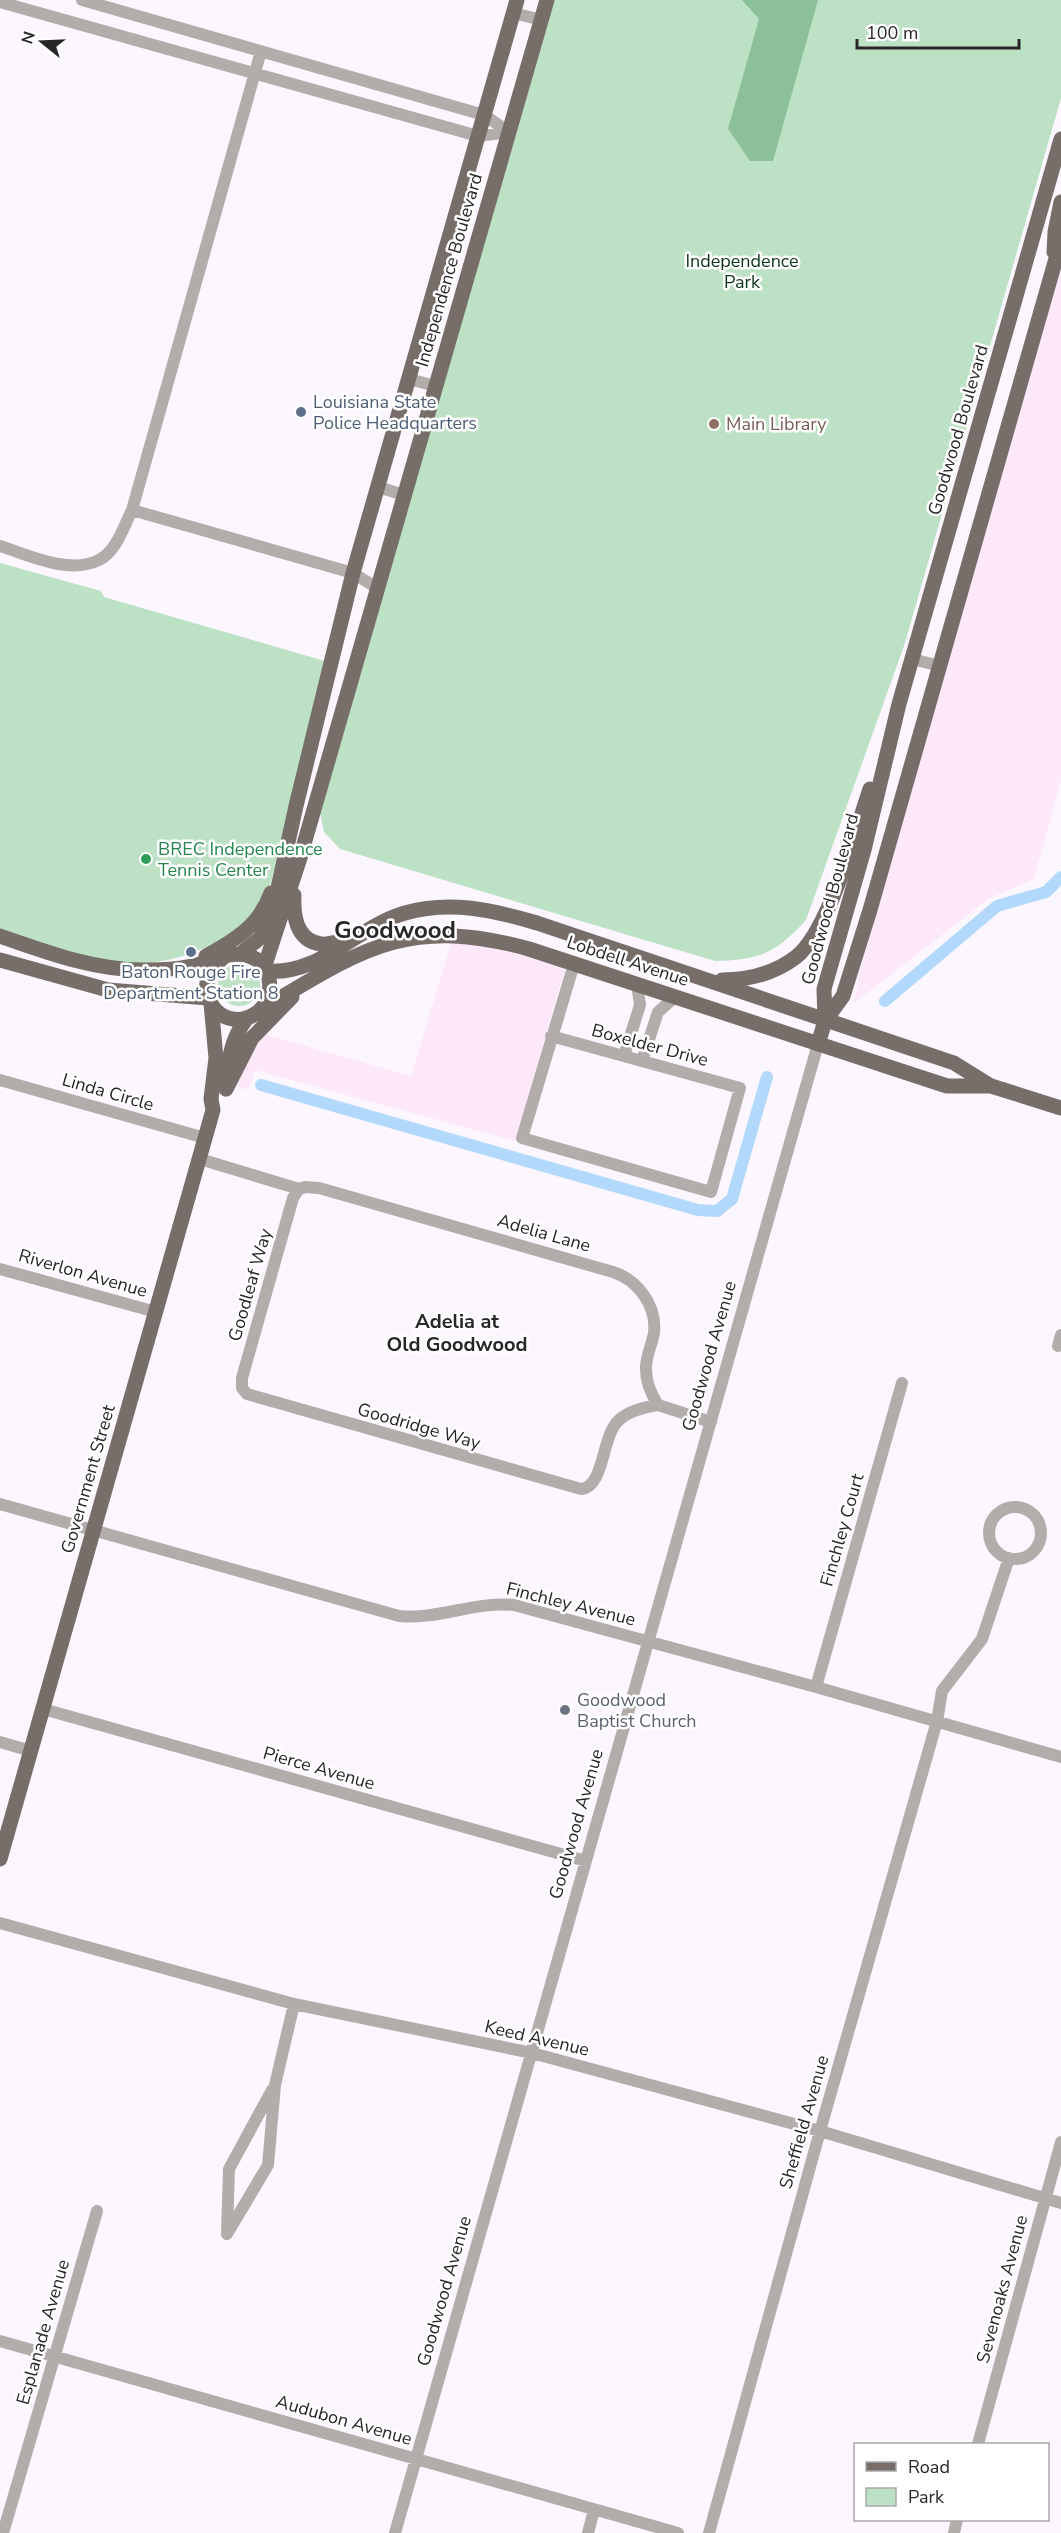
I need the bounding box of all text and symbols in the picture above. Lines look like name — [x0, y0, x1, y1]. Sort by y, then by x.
north arrow — [12, 12, 72, 72]
scale bar — [857, 12, 1019, 50]
text: 100 m — [866, 21, 918, 45]
text: N — [16, 29, 41, 47]
street label: Independence Boulevard — [410, 170, 488, 370]
park label: Independence Park — [685, 249, 799, 294]
street label: Goodwood Boulevard — [922, 342, 994, 518]
place label: Louisiana State Police Headquarters — [313, 390, 477, 435]
marker: Louisiana State Police Headquarters — [294, 405, 308, 419]
place label: Main Library — [726, 412, 827, 436]
marker: Main Library — [707, 417, 721, 431]
street label: Goodwood Boulevard — [796, 811, 864, 987]
place label: BREC Independence Tennis Center — [158, 837, 323, 882]
marker: BREC Independence Tennis Center — [139, 852, 153, 866]
district label: Goodwood — [334, 914, 456, 946]
street label: Lobdell Avenue — [564, 930, 692, 992]
marker: Baton Rouge Fire Department Station 8 — [184, 945, 198, 959]
place label: Baton Rouge Fire Department Station 8 — [103, 960, 279, 1005]
street label: Boxelder Drive — [589, 1018, 711, 1072]
street label: Linda Circle — [59, 1067, 157, 1117]
street label: Adelia Lane — [495, 1208, 593, 1258]
street label: Goodleaf Way — [222, 1225, 278, 1344]
street label: Riverlon Avenue — [16, 1243, 150, 1303]
street label: Goodwood Avenue — [676, 1278, 742, 1434]
district label: Adelia at Old Goodwood — [386, 1308, 528, 1358]
street label: Goodridge Way — [355, 1397, 484, 1455]
street label: Government Street — [55, 1401, 121, 1556]
street label: Finchley Court — [814, 1470, 870, 1589]
street label: Finchley Avenue — [504, 1576, 638, 1632]
place label: Goodwood Baptist Church — [577, 1688, 696, 1733]
marker: Goodwood Baptist Church — [558, 1703, 572, 1717]
street label: Pierce Avenue — [260, 1741, 378, 1795]
street label: Goodwood Avenue — [543, 1746, 609, 1902]
street label: Keed Avenue — [482, 2014, 592, 2062]
street label: Sheffield Avenue — [773, 2052, 835, 2192]
street label: Sevenoaks Avenue — [971, 2212, 1033, 2366]
street label: Goodwood Avenue — [411, 2213, 477, 2369]
street label: Esplanade Avenue — [11, 2257, 75, 2407]
street label: Audubon Avenue — [273, 2389, 415, 2451]
legend — [854, 2443, 1049, 2521]
text: Road — [908, 2455, 950, 2479]
text: Park — [908, 2485, 945, 2509]

